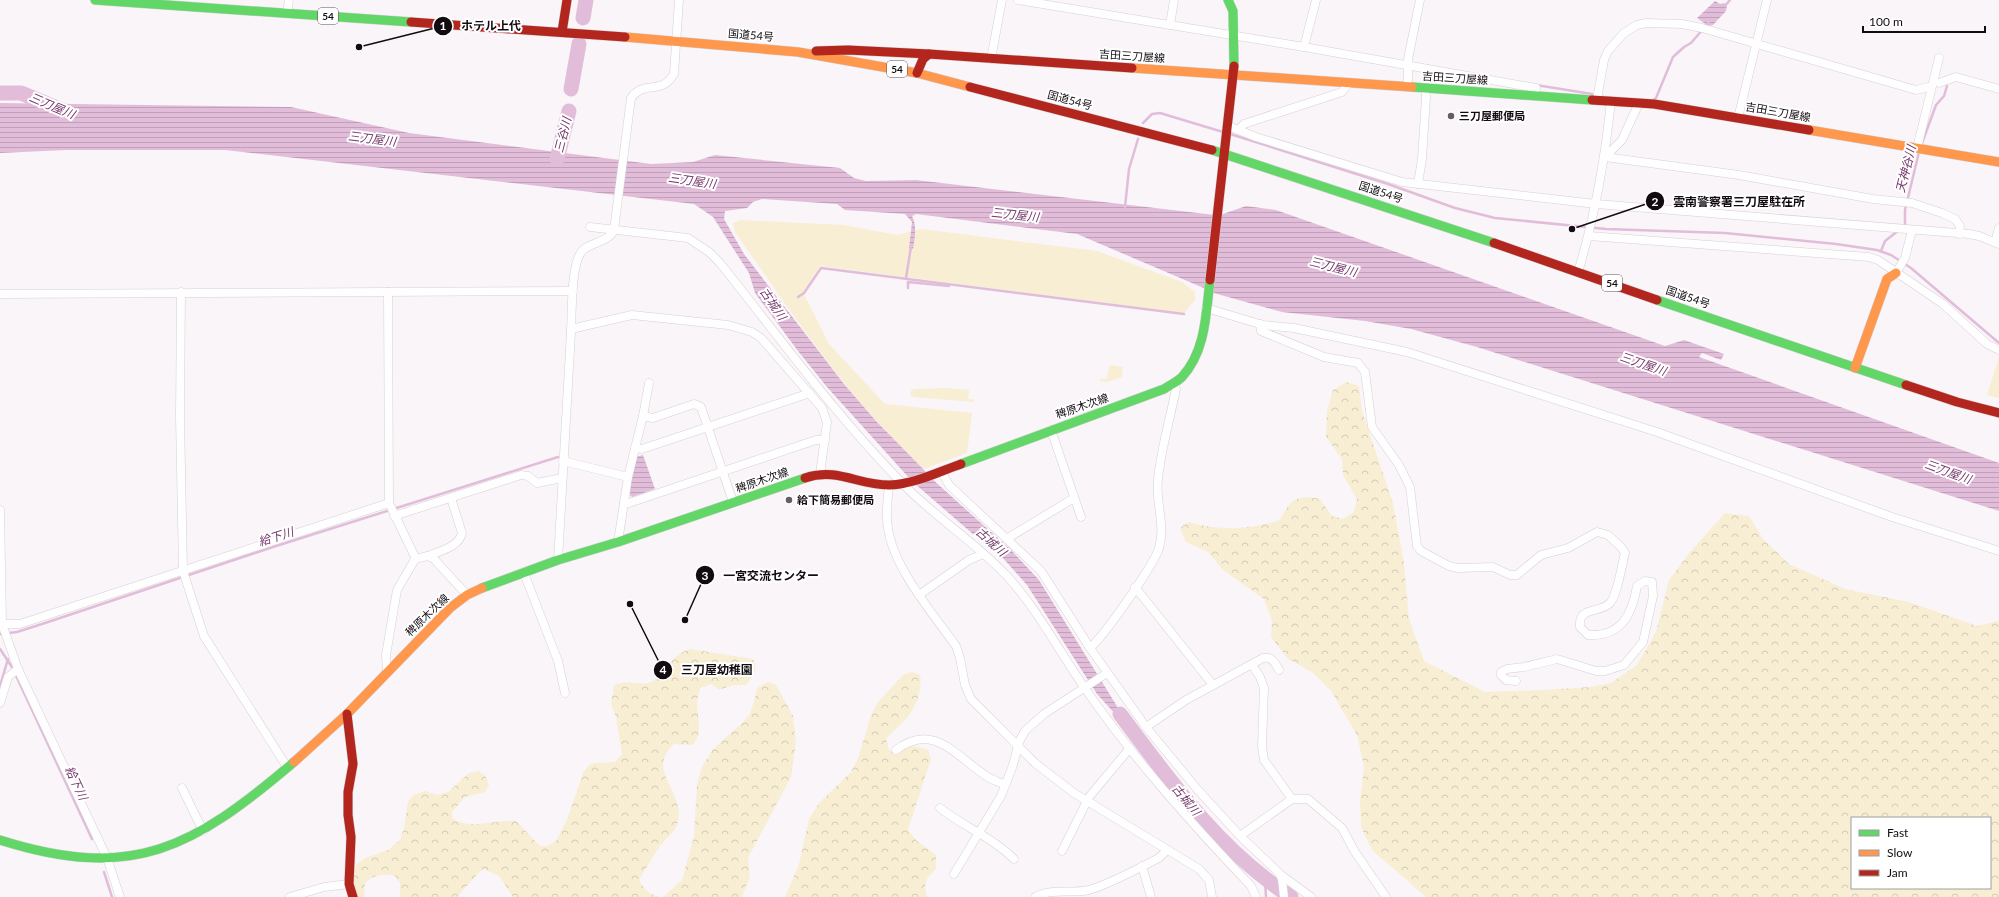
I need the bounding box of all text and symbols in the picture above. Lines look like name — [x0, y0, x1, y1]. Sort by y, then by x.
road number: 54 — [318, 8, 338, 24]
scale bar — [1863, 8, 1985, 34]
callout: ホテル上代 — [433, 14, 529, 38]
text: 100 m — [1869, 14, 1903, 29]
text: 1 — [440, 18, 447, 33]
text: ホテル上代 — [461, 18, 521, 33]
street label: 国道54号 — [728, 26, 774, 43]
street label: 吉田三刀屋線 — [1099, 47, 1165, 64]
road number: 54 — [887, 61, 907, 77]
street label: 吉田三刀屋線 — [1422, 69, 1488, 86]
street label: 国道54号 — [1046, 87, 1094, 112]
water label: 三刀屋川 — [27, 89, 79, 123]
street label: 吉田三刀屋線 — [1744, 99, 1812, 124]
place label: 三刀屋郵便局 — [1459, 109, 1525, 122]
marker: 三刀屋郵便局 — [1446, 111, 1456, 121]
water label: 三谷川 — [551, 114, 575, 154]
water label: 三刀屋川 — [347, 128, 399, 149]
water label: 天神谷川 — [1892, 142, 1919, 194]
water label: 三刀屋川 — [667, 170, 719, 192]
street label: 国道54号 — [1357, 178, 1405, 205]
callout: 雲南警察署三刀屋駐在所 — [1645, 189, 1813, 213]
text: 2 — [1652, 194, 1659, 209]
text: 雲南警察署三刀屋駐在所 — [1673, 194, 1805, 209]
water label: 三刀屋川 — [990, 205, 1042, 225]
water label: 三刀屋川 — [1308, 253, 1360, 280]
road number: 54 — [1602, 275, 1622, 291]
street label: 国道54号 — [1664, 283, 1712, 310]
water label: 古城川 — [757, 285, 791, 324]
water label: 三刀屋川 — [1618, 349, 1670, 379]
street label: 稗原木次線 — [1054, 390, 1110, 421]
water label: 三刀屋川 — [1923, 456, 1975, 487]
street label: 稗原木次線 — [734, 464, 790, 495]
place label: 給下簡易郵便局 — [797, 493, 874, 506]
marker: 給下簡易郵便局 — [784, 495, 794, 505]
water label: 給下川 — [256, 523, 297, 549]
water label: 古城川 — [973, 524, 1011, 561]
callout: 一宮交流センター — [695, 563, 827, 587]
text: 3 — [702, 568, 709, 583]
text: 一宮交流センター — [723, 568, 819, 583]
street label: 稗原木次線 — [402, 591, 451, 638]
callout: 三刀屋幼稚園 — [653, 658, 761, 682]
text: 4 — [660, 662, 667, 677]
text: 三刀屋幼稚園 — [681, 662, 753, 677]
water label: 給下川 — [62, 763, 92, 804]
water label: 古城川 — [1169, 781, 1205, 820]
legend — [1851, 817, 1991, 889]
text: Fast — [1887, 825, 1909, 840]
text: Slow — [1887, 845, 1913, 860]
text: Jam — [1887, 865, 1908, 880]

